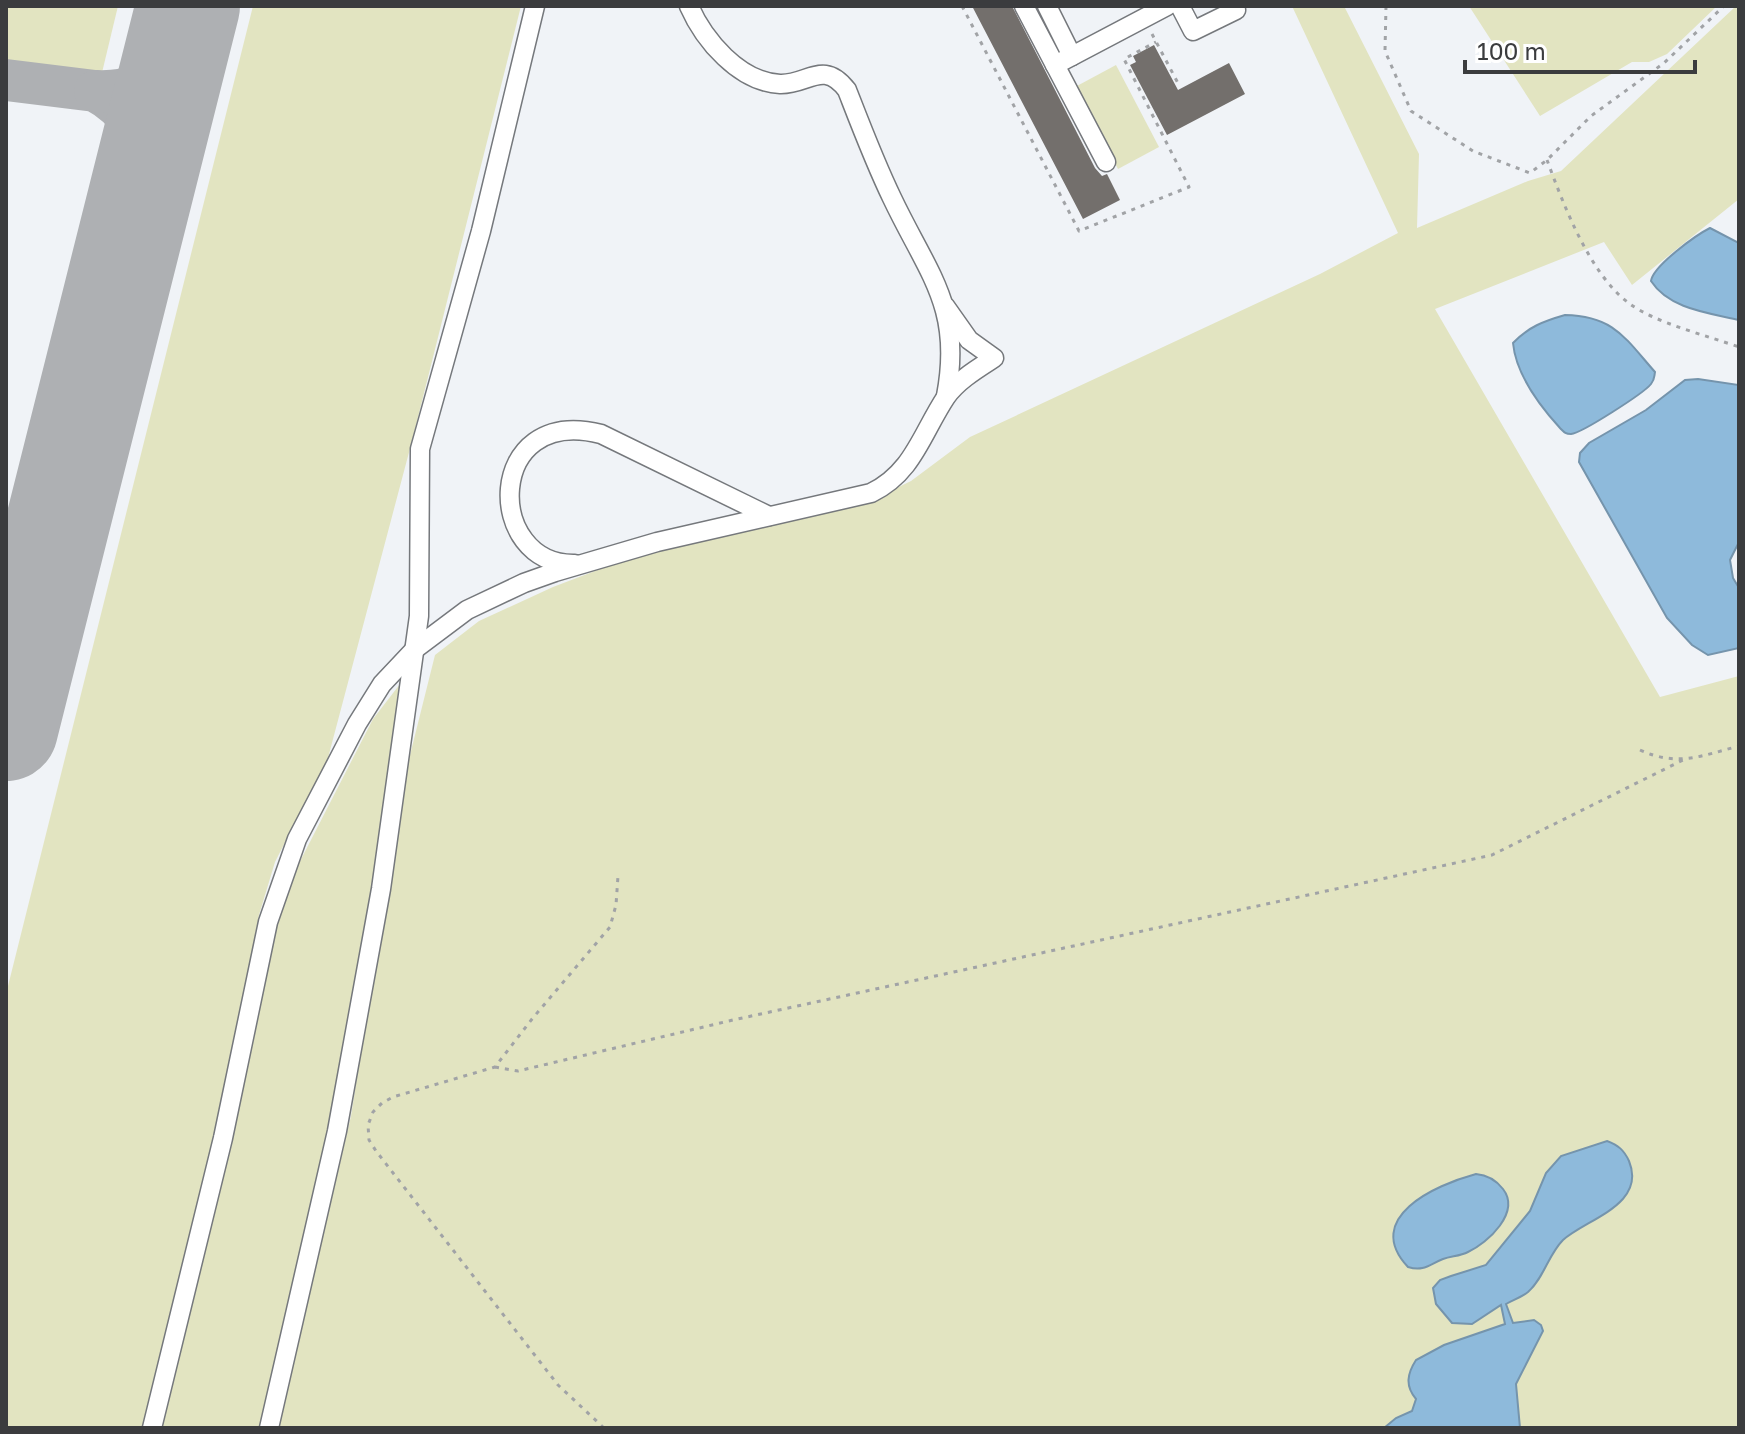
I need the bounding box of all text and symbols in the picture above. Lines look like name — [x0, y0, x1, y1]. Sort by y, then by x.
scale bar — [1465, 24, 1695, 74]
text: 100 m — [1477, 36, 1546, 65]

